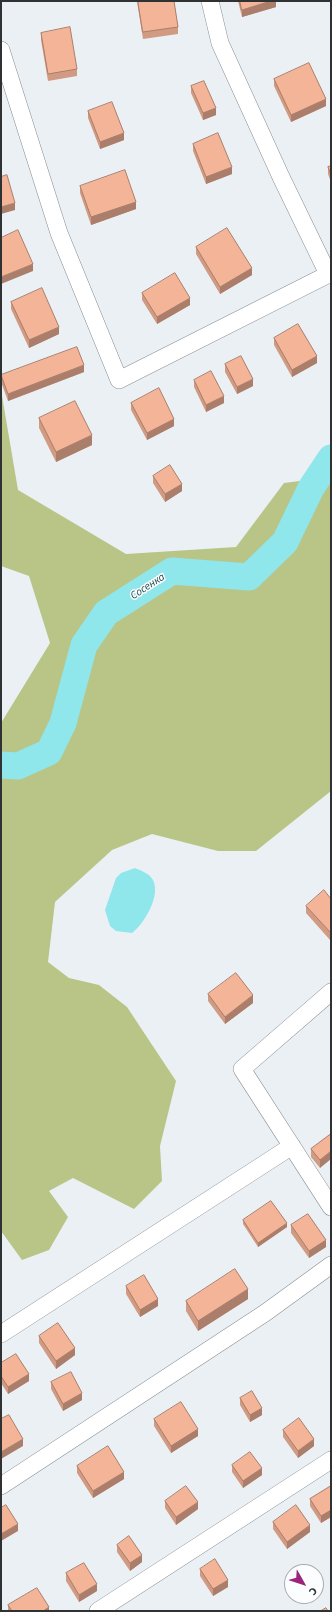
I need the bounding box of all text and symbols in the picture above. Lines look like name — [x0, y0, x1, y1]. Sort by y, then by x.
water label: Сосенка — [128, 571, 168, 603]
north arrow — [284, 1564, 324, 1604]
text: С — [305, 1584, 321, 1598]

